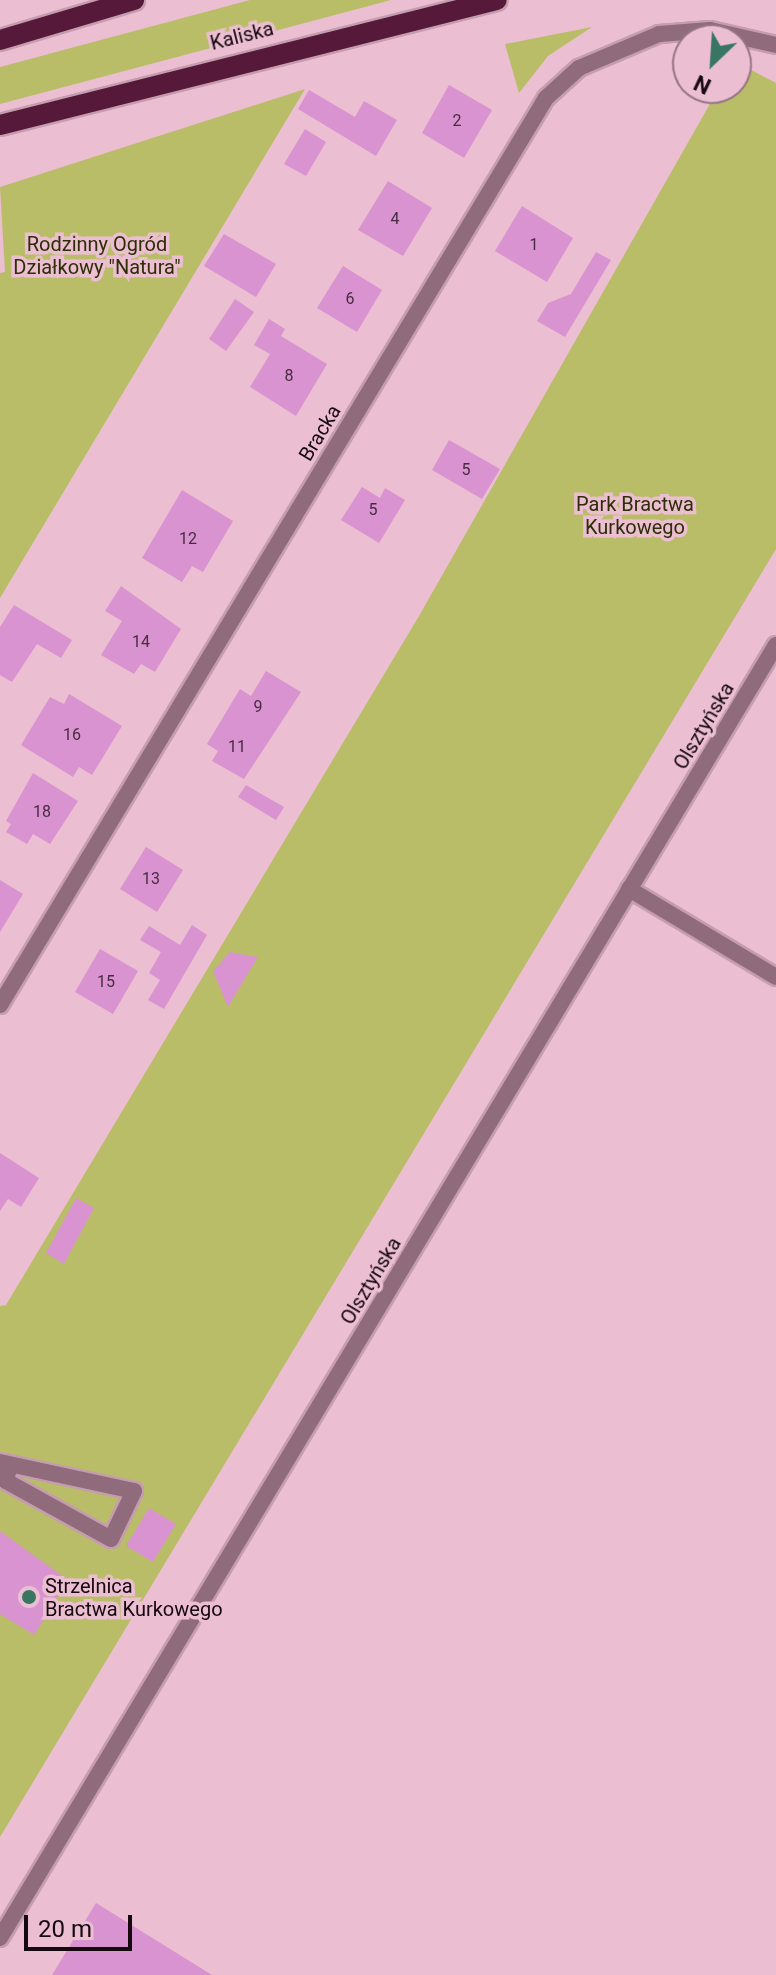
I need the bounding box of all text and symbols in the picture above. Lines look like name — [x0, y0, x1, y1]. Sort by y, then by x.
street label: Kaliska — [208, 17, 276, 55]
north arrow — [672, 24, 752, 104]
text: N — [690, 70, 715, 99]
house number: 2 — [453, 111, 461, 131]
house number: 4 — [391, 209, 399, 229]
park label: Rodzinny Ogród Działkowy "Natura" — [13, 232, 181, 279]
house number: 1 — [530, 235, 538, 255]
house number: 6 — [346, 289, 354, 309]
house number: 8 — [285, 366, 293, 386]
street label: Bracka — [294, 401, 346, 465]
house number: 5 — [462, 460, 470, 480]
park label: Park Bractwa Kurkowego — [576, 492, 694, 539]
house number: 5 — [369, 500, 377, 520]
house number: 12 — [179, 529, 197, 549]
house number: 14 — [132, 632, 150, 652]
street label: Olsztyńska — [669, 678, 739, 774]
house number: 9 — [254, 697, 262, 717]
house number: 16 — [63, 725, 81, 745]
house number: 11 — [228, 737, 246, 757]
house number: 18 — [33, 802, 51, 822]
house number: 13 — [142, 869, 160, 889]
house number: 15 — [97, 972, 115, 992]
street label: Olsztyńska — [336, 1233, 406, 1329]
place label: Strzelnica Bractwa Kurkowego — [45, 1574, 223, 1621]
marker: Strzelnica Bractwa Kurkowego — [20, 1588, 38, 1606]
scale bar — [28, 1899, 136, 1949]
text: 20 m — [38, 1915, 92, 1943]

